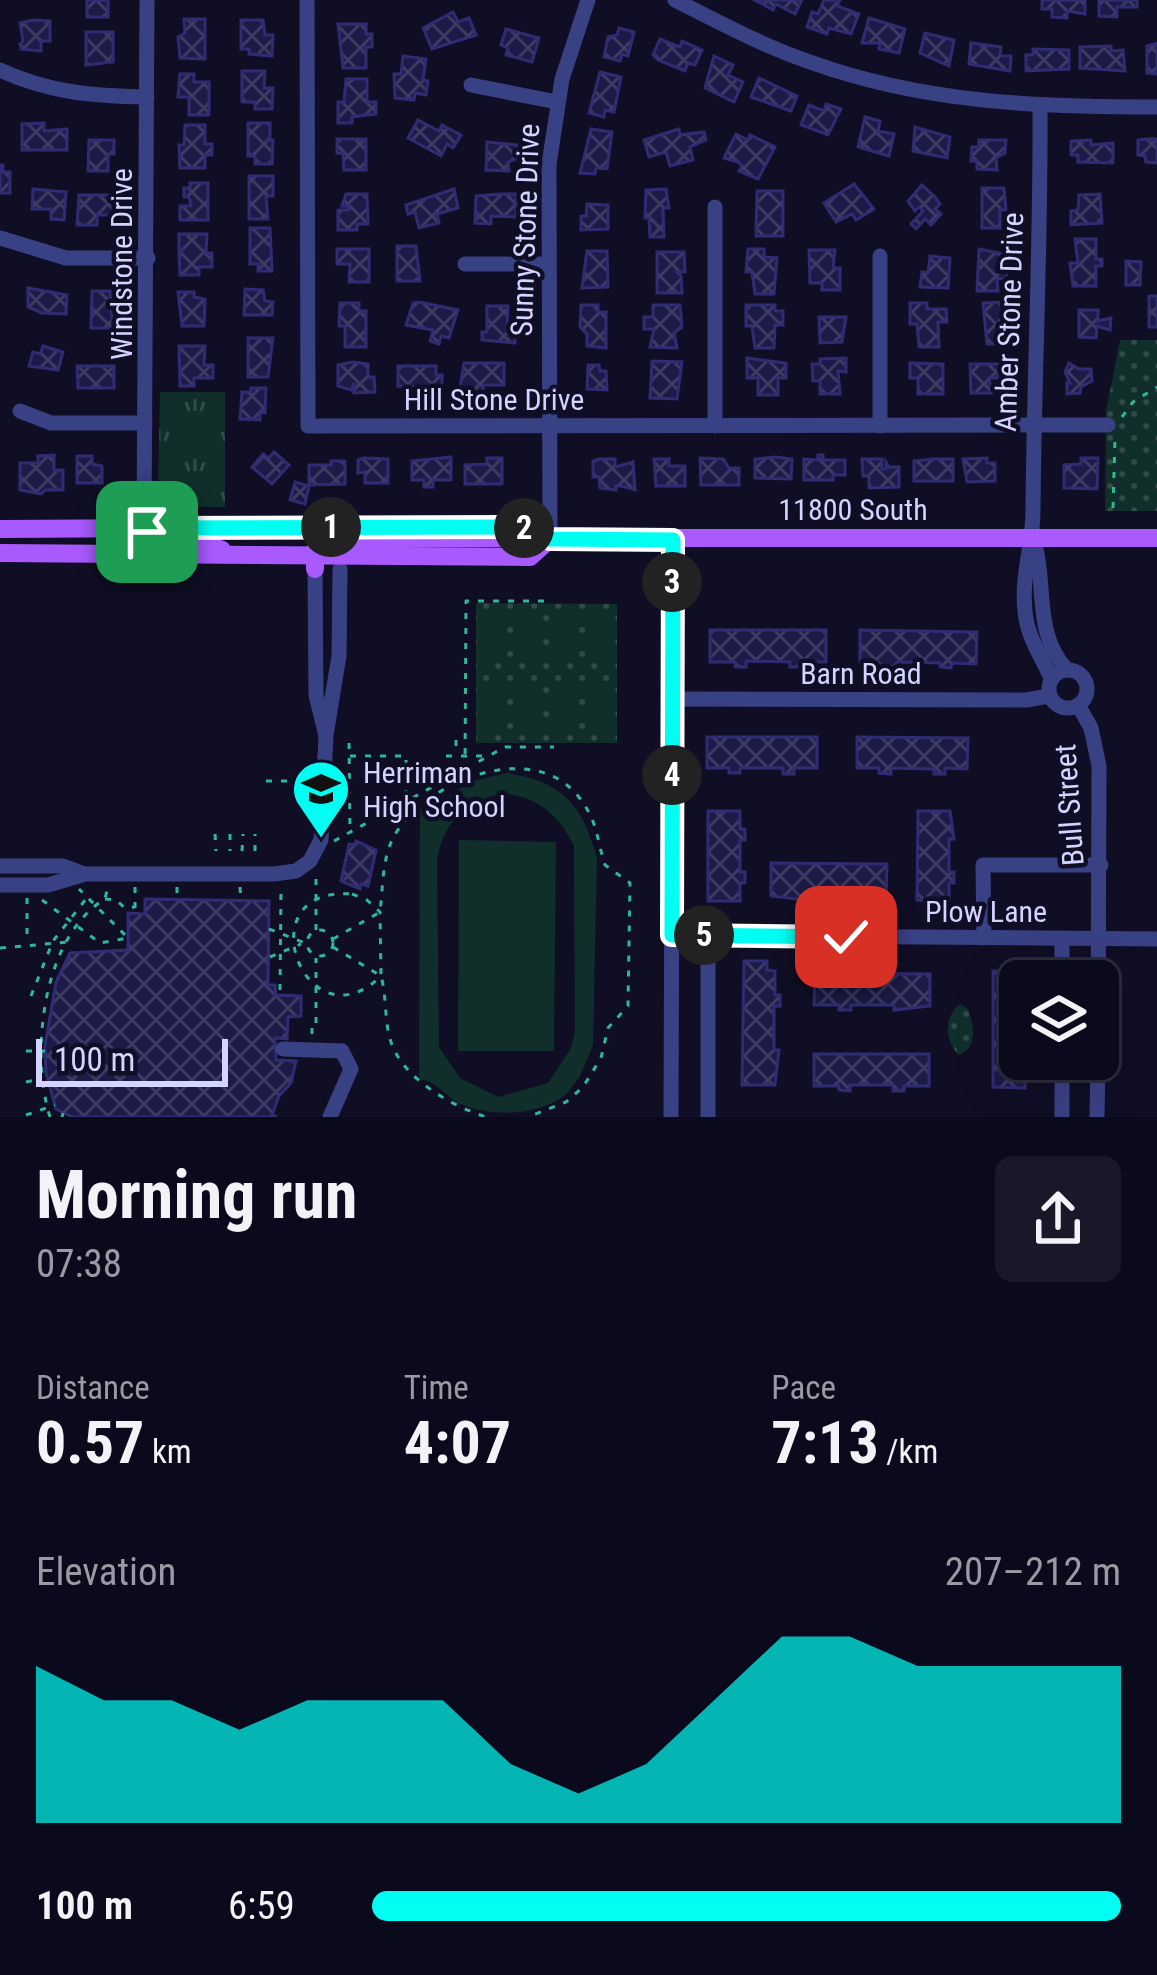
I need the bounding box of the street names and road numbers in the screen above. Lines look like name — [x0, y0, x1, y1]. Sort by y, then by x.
street label: Sunny Stone Drive — [504, 123, 546, 337]
street label: Windstone Drive — [104, 168, 139, 360]
street label: Amber Stone Drive — [988, 212, 1030, 432]
street label: Hill Stone Drive — [404, 382, 584, 417]
street label: 11800 South — [778, 492, 928, 527]
street label: Barn Road — [800, 656, 922, 691]
street label: Bull Street — [1047, 743, 1091, 867]
street label: Plow Lane — [925, 894, 1047, 929]

